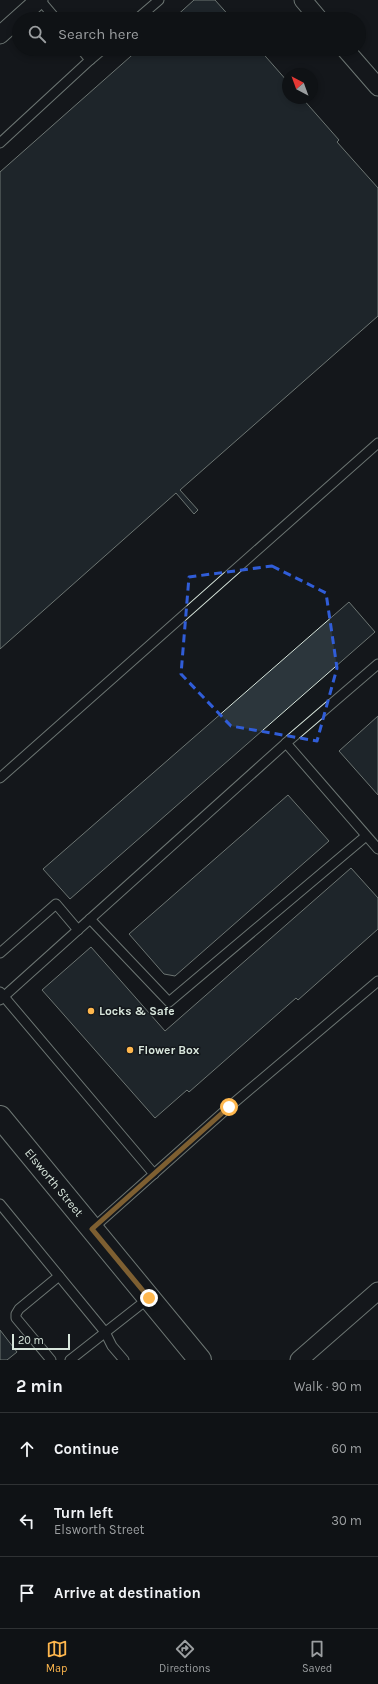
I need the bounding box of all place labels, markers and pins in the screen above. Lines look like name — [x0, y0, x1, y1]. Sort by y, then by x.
place label: Locks & Safe — [99, 1004, 175, 1018]
marker: Locks & Safe — [86, 1006, 96, 1016]
place label: Flower Box — [138, 1043, 200, 1057]
marker: Flower Box — [125, 1045, 135, 1055]

